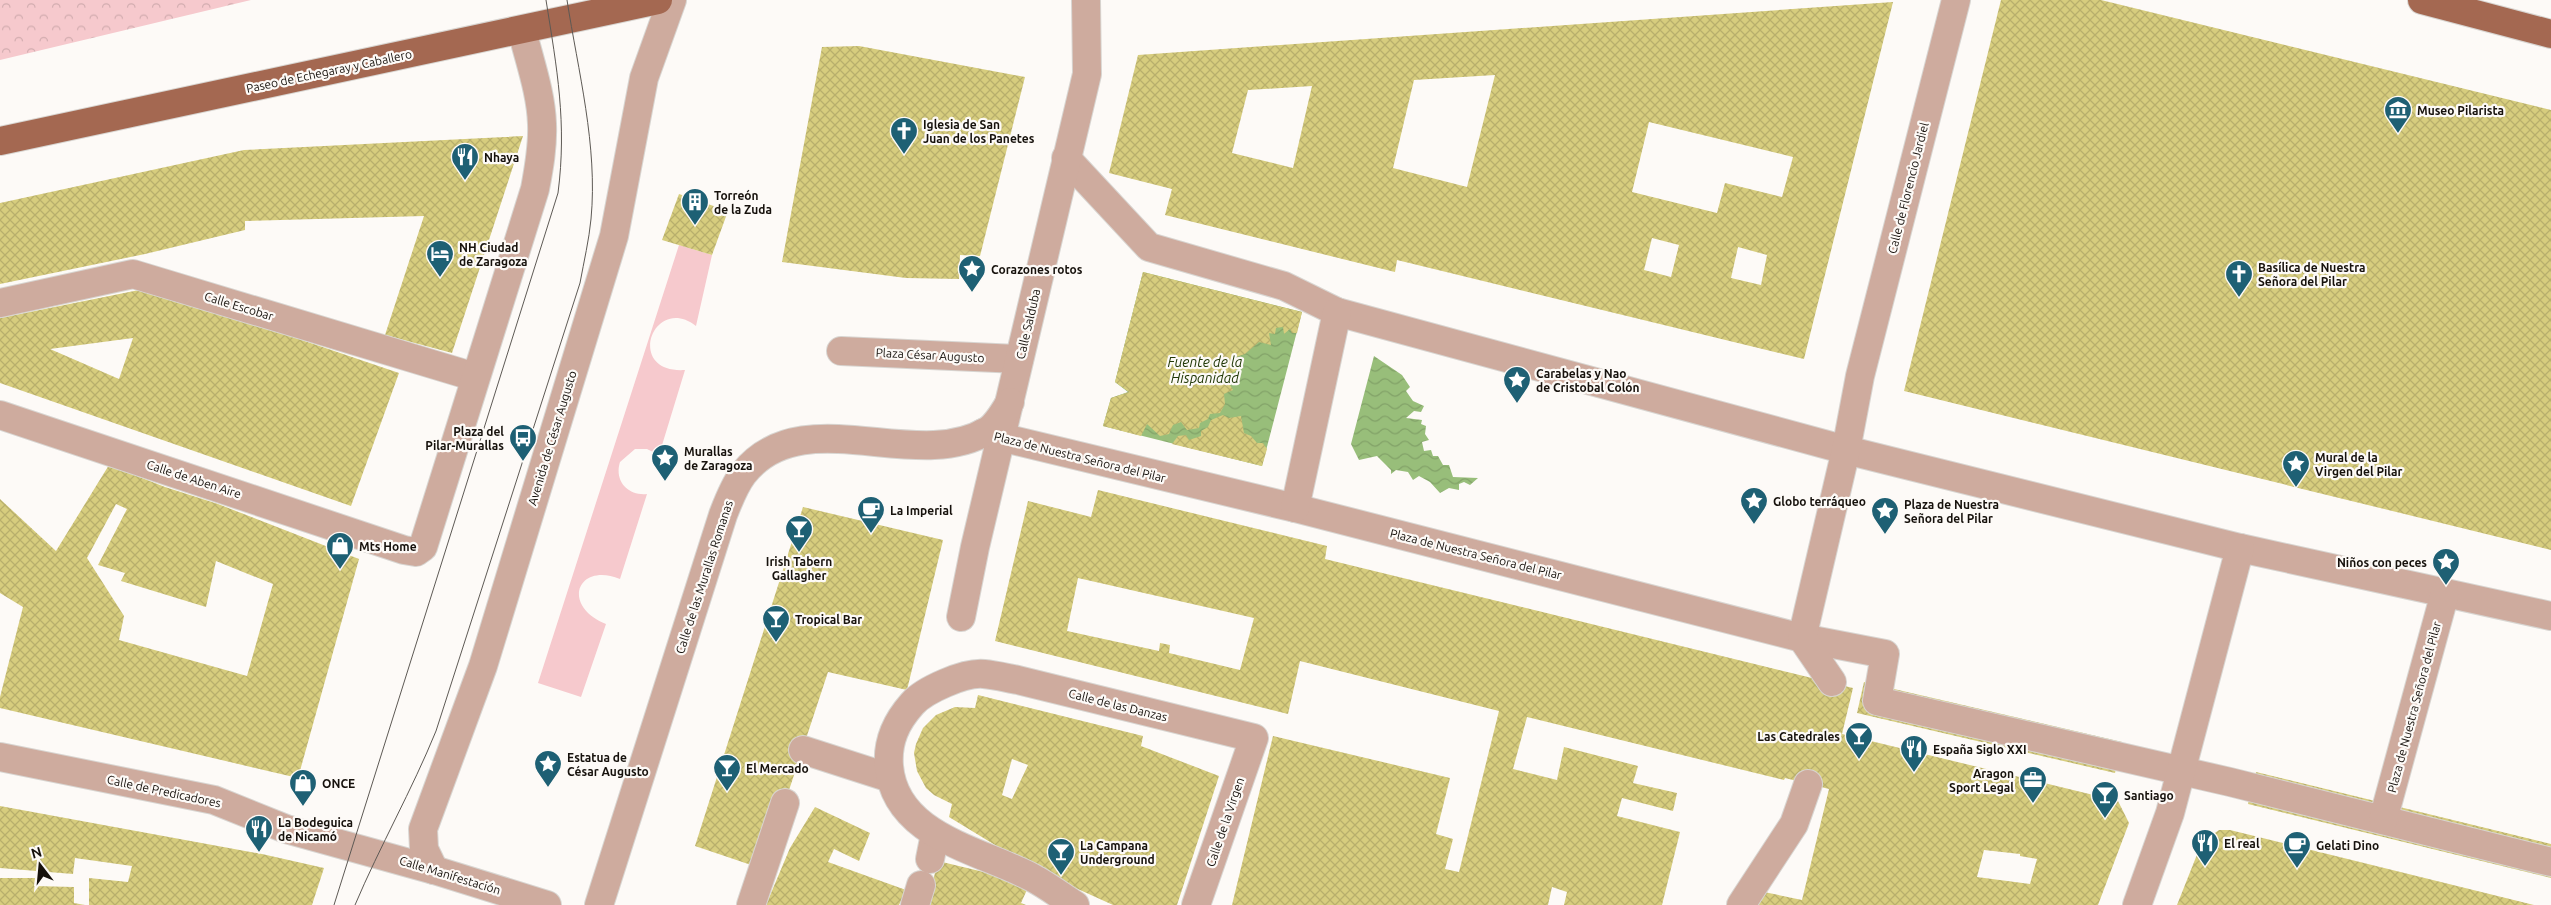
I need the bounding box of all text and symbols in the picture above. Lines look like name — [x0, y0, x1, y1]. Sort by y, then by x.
street label: Paseo de Echegaray y Caballero — [245, 47, 413, 95]
museum icon: Museo Pilarista — [2383, 95, 2413, 134]
place label: Museo Pilarista — [2417, 104, 2504, 117]
church icon: Iglesia de San Juan de los Panetes — [889, 116, 919, 155]
place label: Iglesia de San Juan de los Panetes — [923, 118, 1035, 145]
street label: Calle de Florencio Jardiel — [1885, 121, 1931, 255]
restaurant icon: Nhaya — [450, 142, 480, 181]
place label: Nhaya — [484, 151, 519, 164]
building icon: Torreón de la Zuda — [680, 187, 710, 226]
place label: Torreón de la Zuda — [714, 189, 772, 216]
hotel icon: NH Ciudad de Zaragoza — [425, 239, 455, 278]
place label: NH Ciudad de Zaragoza — [459, 241, 528, 268]
place icon: Corazones rotos — [957, 254, 987, 293]
church icon: Basílica de Nuestra Señora del Pilar — [2224, 259, 2254, 298]
place label: Basílica de Nuestra Señora del Pilar — [2258, 261, 2365, 288]
place label: Corazones rotos — [991, 263, 1083, 276]
street label: Calle Salduba — [1014, 288, 1042, 360]
street label: Calle Escobar — [203, 289, 275, 323]
street label: Plaza César Augusto — [875, 346, 985, 364]
water label: Fuente de la Hispanidad — [1168, 354, 1243, 386]
place icon: Carabelas y Nao de Cristobal Colón — [1502, 365, 1532, 404]
place label: Carabelas y Nao de Cristobal Colón — [1536, 367, 1640, 394]
street label: Avenida de César Augusto — [525, 369, 579, 507]
bus stop icon: Plaza del Pilar-Murallas — [508, 423, 538, 462]
place label: Plaza del Pilar-Murallas — [425, 425, 504, 452]
street label: Plaza de Nuestra Señora del Pilar — [993, 429, 1168, 485]
place icon: Murallas de Zaragoza — [650, 443, 680, 482]
place label: Murallas de Zaragoza — [684, 445, 753, 472]
place icon: Mural de la Virgen del Pilar — [2281, 449, 2311, 488]
place label: Mural de la Virgen del Pilar — [2315, 451, 2403, 478]
street label: Calle de Aben Aire — [145, 458, 243, 500]
place icon: Globo terráqueo — [1739, 486, 1769, 525]
cafe icon: La Imperial — [856, 495, 886, 534]
place label: Globo terráqueo — [1773, 495, 1866, 508]
place icon: Plaza de Nuestra Señora del Pilar — [1870, 496, 1900, 535]
place label: Plaza de Nuestra Señora del Pilar — [1904, 498, 1999, 525]
street label: Calle de las Murallas Romanas — [673, 499, 735, 655]
place label: La Imperial — [890, 504, 953, 517]
bar icon: Irish Tabern Gallagher — [784, 514, 814, 553]
street label: Plaza de Nuestra Señora del Pilar — [1389, 526, 1564, 582]
shop icon: Mts Home — [325, 531, 355, 570]
place label: Mts Home — [359, 540, 417, 553]
place icon: Niños con peces — [2431, 547, 2461, 586]
place label: Irish Tabern Gallagher — [766, 555, 832, 582]
place label: Niños con peces — [2337, 556, 2427, 569]
bar icon: Tropical Bar — [761, 604, 791, 643]
place label: Tropical Bar — [795, 613, 862, 626]
street label: Plaza de Nuestra Señora del Pilar — [2385, 620, 2443, 794]
street label: Calle de las Danzas — [1067, 686, 1169, 724]
bar icon: Las Catedrales — [1844, 721, 1874, 760]
place label: Las Catedrales — [1757, 730, 1840, 743]
restaurant icon: España Siglo XXI — [1899, 734, 1929, 773]
place label: España Siglo XXI — [1933, 743, 2027, 756]
place icon: Estatua de César Augusto — [533, 749, 563, 788]
place label: Estatua de César Augusto — [567, 751, 649, 778]
bar icon: El Mercado — [712, 753, 742, 792]
place label: El Mercado — [746, 762, 809, 775]
office icon: Aragon Sport Legal — [2018, 765, 2048, 804]
place label: Aragon Sport Legal — [1949, 767, 2014, 794]
shop icon: ONCE — [288, 768, 318, 807]
street label: Calle de Predicadores — [106, 773, 222, 809]
street label: Calle de la Virgen — [1204, 776, 1246, 868]
place label: ONCE — [322, 777, 355, 790]
bar icon: Santiago — [2090, 780, 2120, 819]
place label: Santiago — [2124, 789, 2174, 802]
restaurant icon: La Bodeguica de Nicamó — [244, 814, 274, 853]
place label: La Bodeguica de Nicamó — [278, 816, 353, 843]
restaurant icon: El real — [2190, 828, 2220, 867]
cafe icon: Gelati Dino — [2282, 830, 2312, 869]
bar icon: La Campana Underground — [1046, 837, 1076, 876]
place label: El real — [2224, 837, 2260, 850]
place label: La Campana Underground — [1080, 839, 1155, 866]
place label: Gelati Dino — [2316, 839, 2379, 852]
north arrow — [15, 840, 65, 890]
text: N — [29, 843, 44, 862]
street label: Calle Manifestación — [398, 853, 502, 897]

